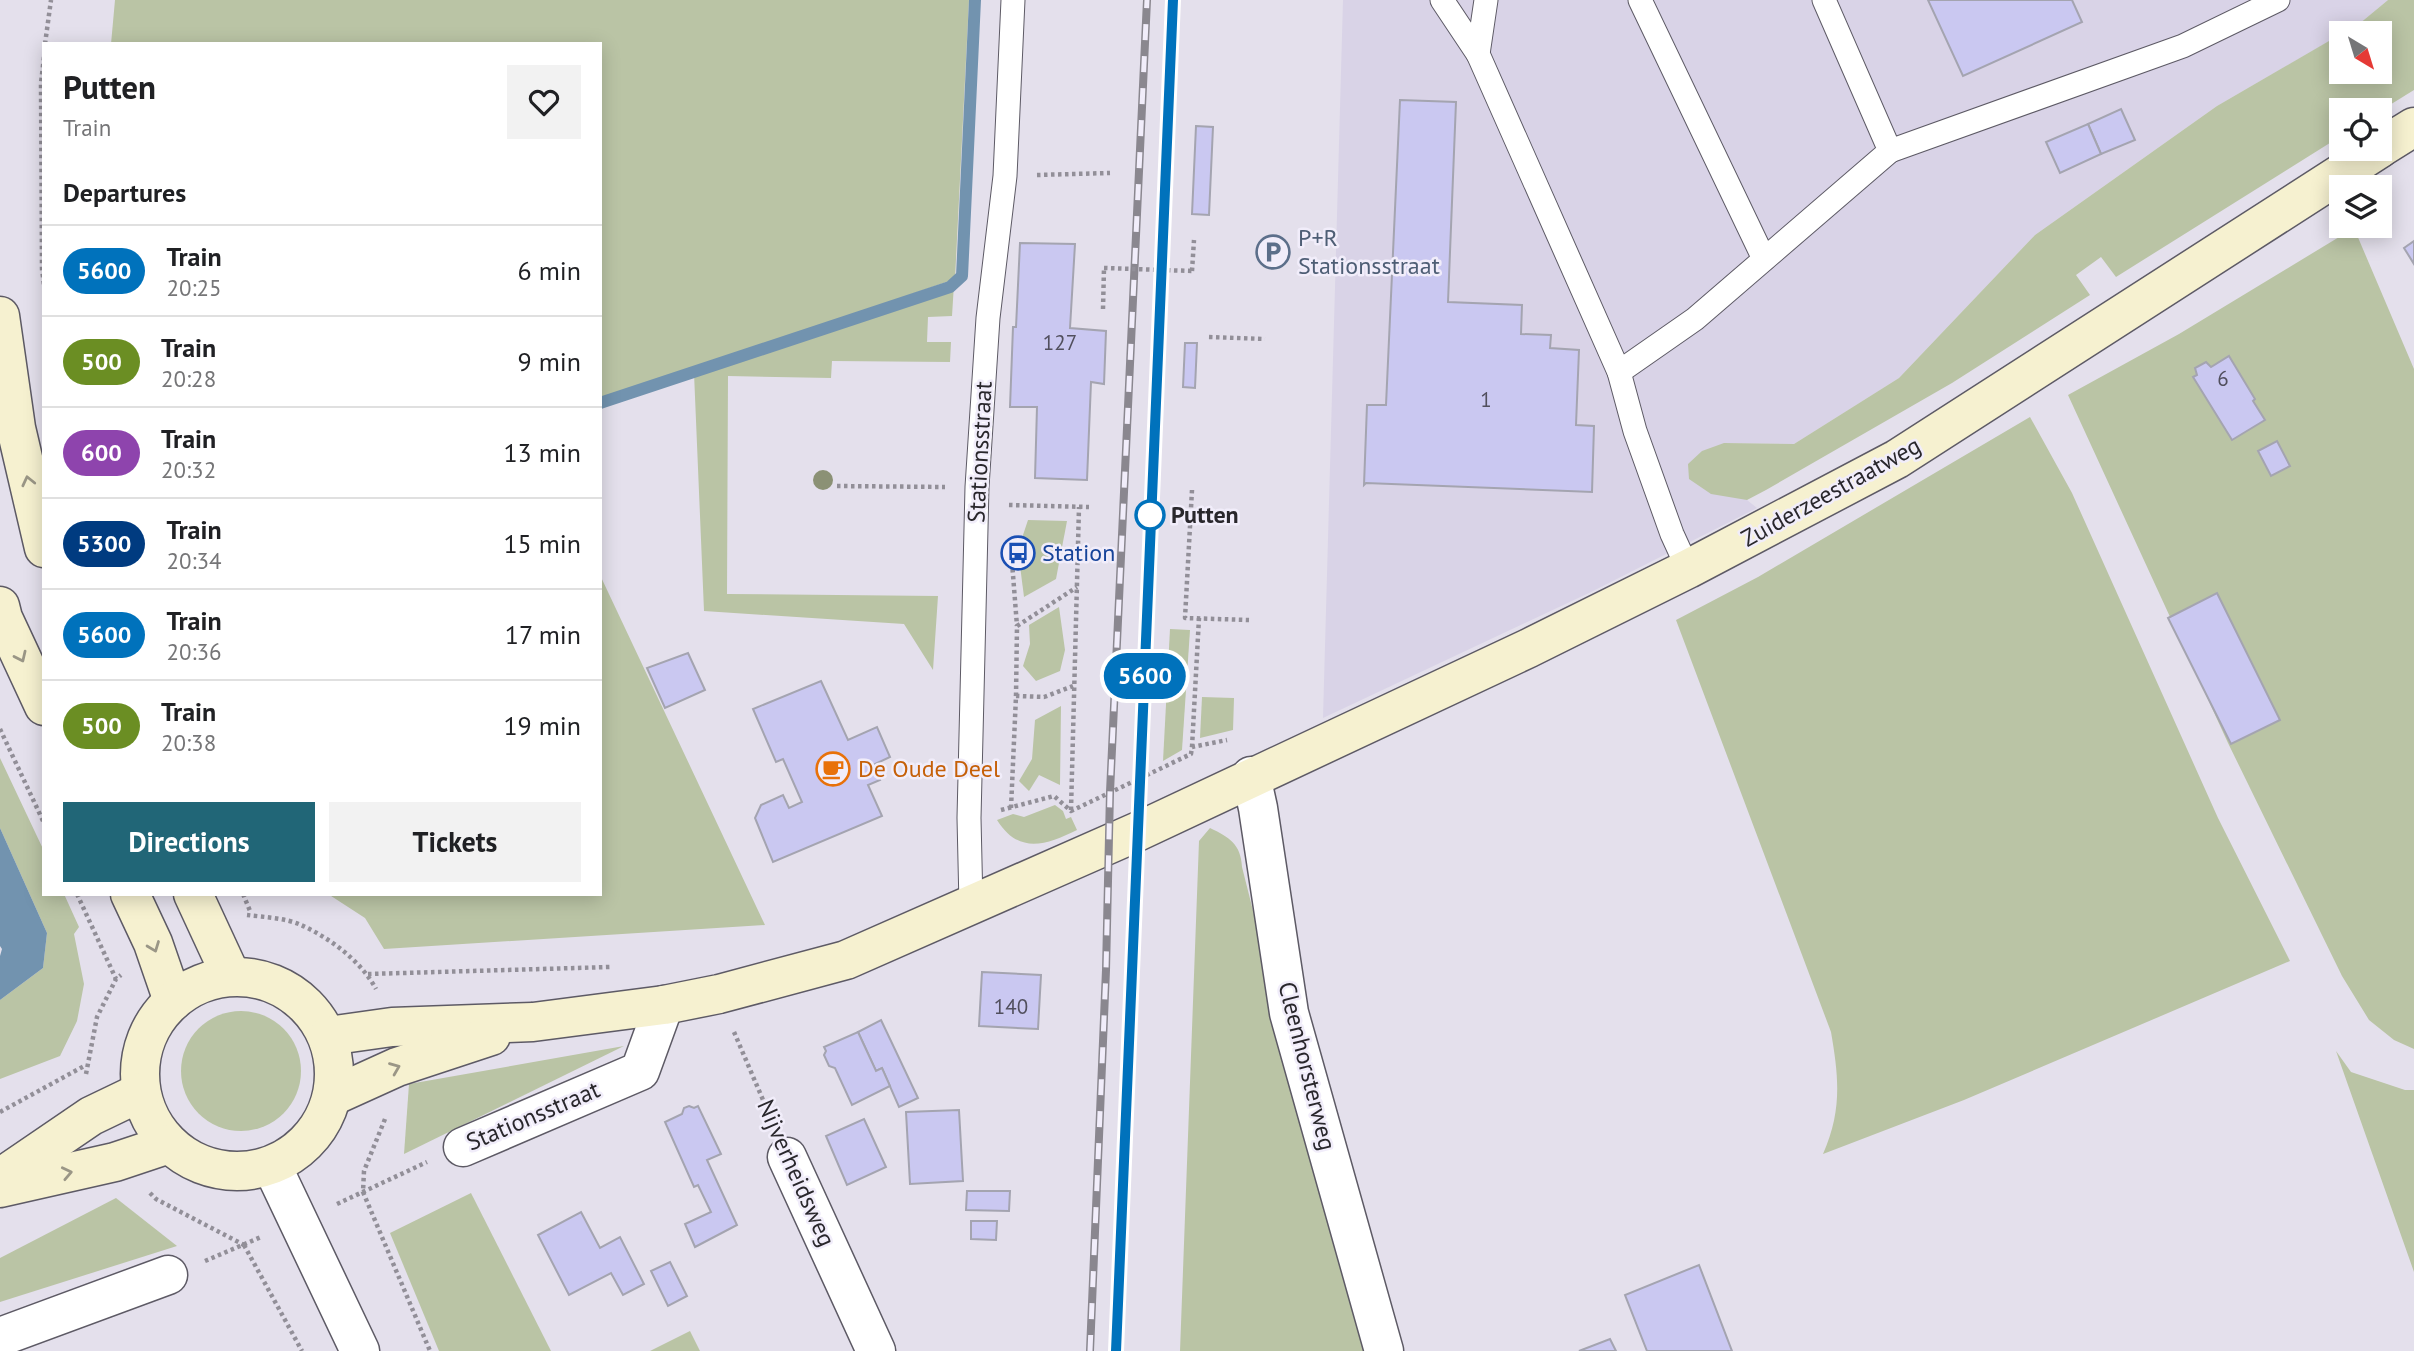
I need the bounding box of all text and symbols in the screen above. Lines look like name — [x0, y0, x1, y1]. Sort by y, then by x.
north arrow — [2329, 21, 2392, 84]
map controls — [2329, 21, 2392, 238]
text: Putten — [63, 65, 156, 108]
button: heart — [507, 65, 581, 139]
button: locate — [2329, 98, 2392, 161]
text: Train — [63, 113, 111, 142]
button: layers — [2329, 175, 2392, 238]
text: Departures — [63, 176, 186, 209]
place label: P+R Stationsstraat — [1298, 222, 1440, 281]
parking icon: P+R Stationsstraat — [1254, 233, 1292, 271]
text: Train — [166, 240, 222, 273]
text: 6 min — [518, 254, 581, 287]
text: 5600 — [77, 255, 131, 286]
text: 20:25 — [166, 273, 222, 302]
house number: 127 — [1043, 329, 1077, 356]
text: Train — [161, 331, 216, 364]
text: 9 min — [518, 345, 581, 378]
text: 500 — [81, 346, 122, 377]
text: 20:28 — [161, 364, 216, 393]
house number: 6 — [2217, 365, 2229, 392]
street label: Stationsstraat — [960, 380, 999, 524]
house number: 1 — [1480, 386, 1492, 413]
text: Train — [161, 422, 216, 455]
street label: Zuiderzeestraatweg — [1736, 429, 1926, 554]
text: 13 min — [503, 436, 581, 469]
text: 600 — [81, 437, 122, 468]
text: 20:32 — [161, 455, 216, 484]
one-way arrow — [22, 476, 37, 488]
place label: Putten — [1171, 499, 1239, 530]
marker: Putten — [1135, 500, 1165, 530]
text: Train — [166, 513, 222, 546]
text: 15 min — [503, 527, 581, 560]
text: 5300 — [77, 528, 131, 559]
bus stop icon: Station — [999, 534, 1037, 572]
place label: Station — [1042, 537, 1115, 568]
text: 20:34 — [166, 546, 222, 575]
text: Train — [166, 604, 222, 637]
text: 17 min — [505, 618, 581, 651]
text: 5600 — [77, 619, 131, 650]
text: 20:36 — [166, 637, 222, 666]
one-way arrow — [13, 650, 27, 662]
line badge: 5600 — [1096, 653, 1194, 699]
text: 5600 — [1118, 660, 1172, 691]
text: Train — [161, 695, 216, 728]
text: 19 min — [503, 709, 581, 742]
text: 500 — [81, 710, 122, 741]
text: 20:38 — [161, 728, 216, 757]
cafe icon: De Oude Deel — [814, 750, 852, 788]
place label: De Oude Deel — [858, 753, 1000, 784]
button: Directions — [63, 802, 315, 882]
button: Tickets — [329, 802, 581, 882]
one-way arrow — [145, 940, 159, 952]
street label: Cleenhorsterweg — [1272, 978, 1343, 1153]
house number: 140 — [994, 993, 1028, 1020]
one-way arrow — [388, 1062, 400, 1076]
street label: Stationsstraat — [461, 1074, 604, 1158]
street label: Nijverheidsweg — [750, 1095, 843, 1251]
one-way arrow — [61, 1167, 73, 1181]

